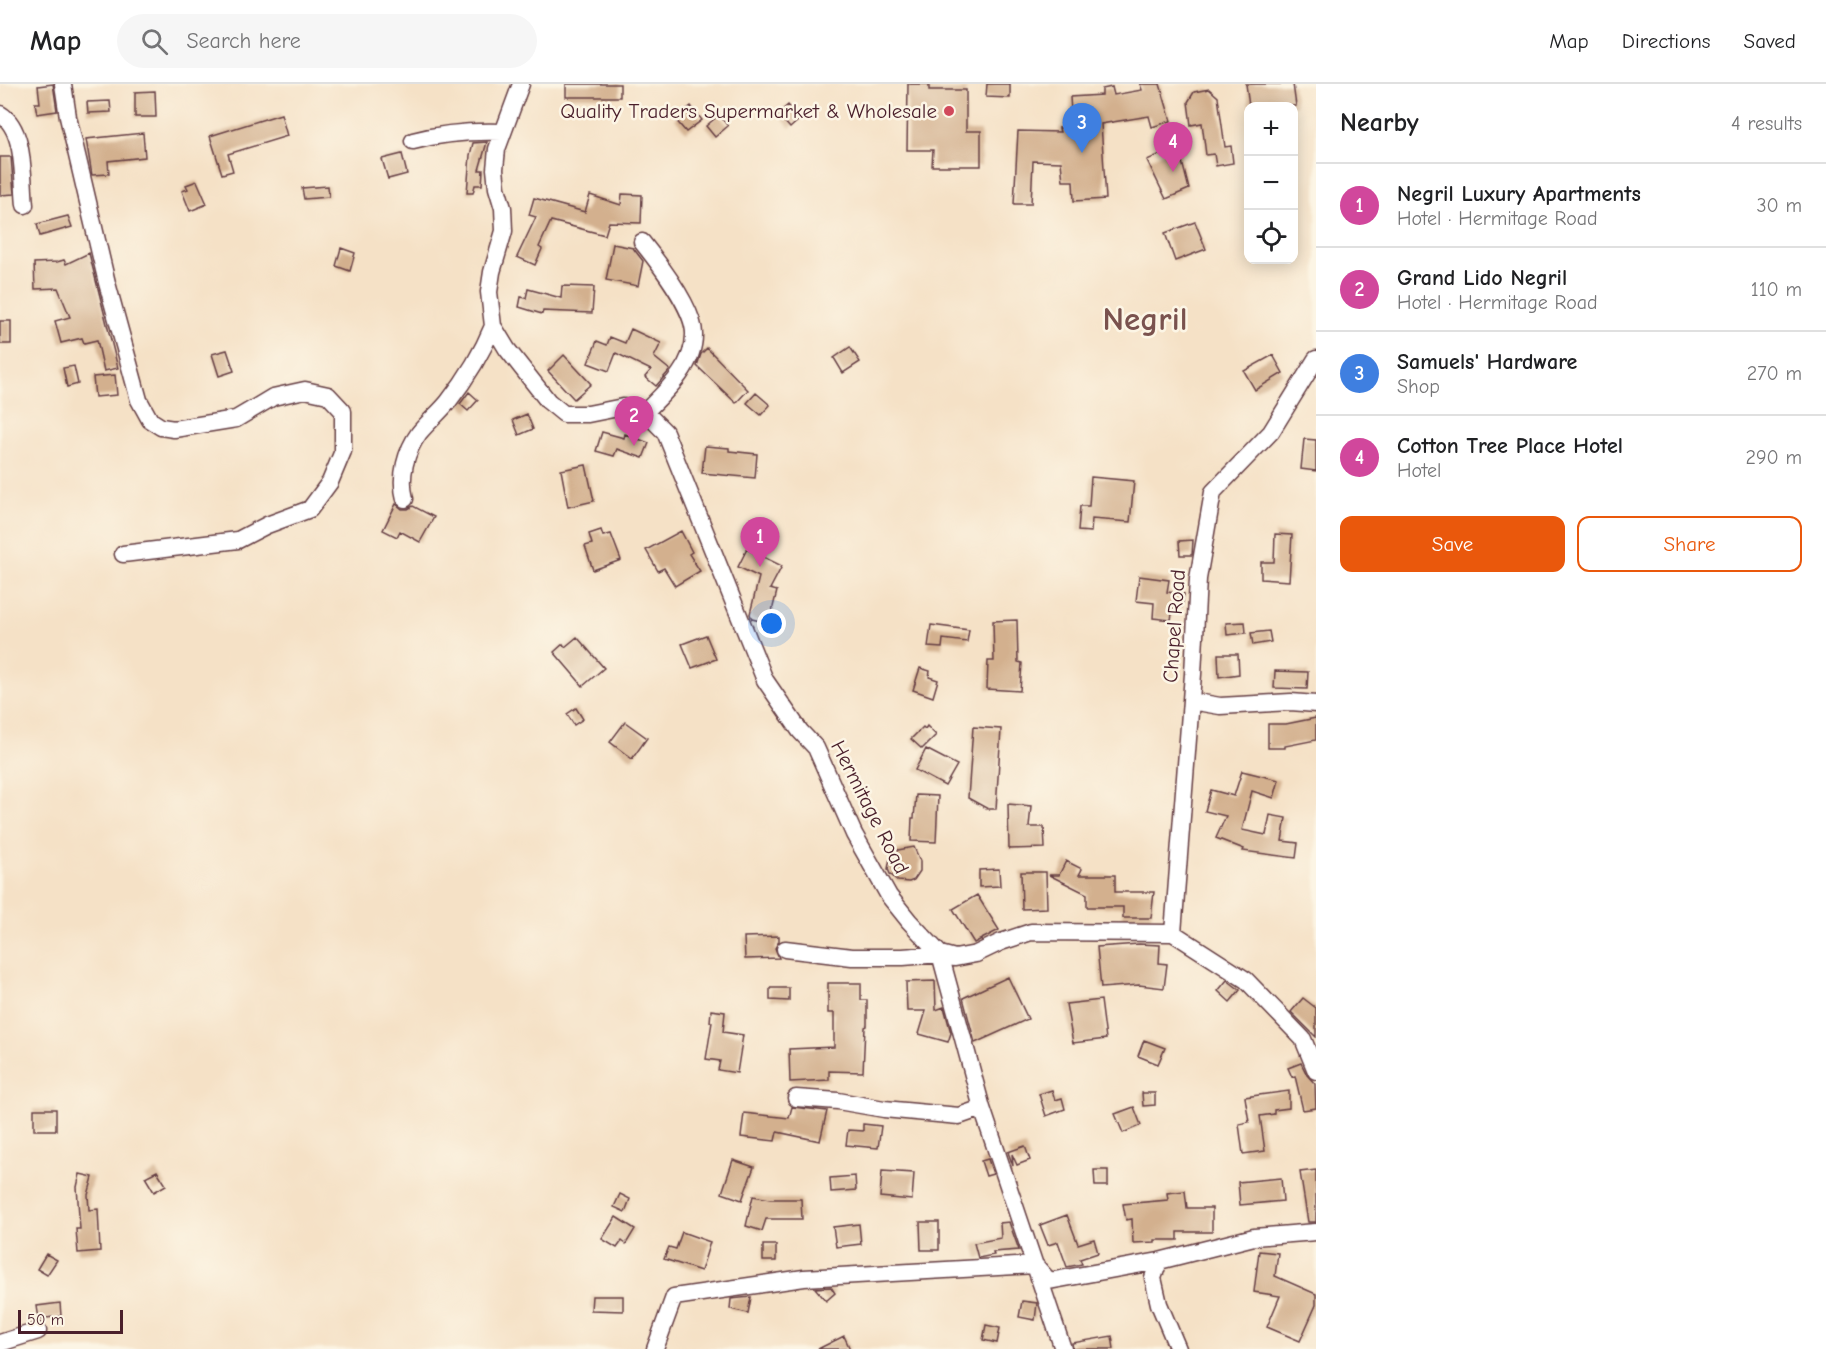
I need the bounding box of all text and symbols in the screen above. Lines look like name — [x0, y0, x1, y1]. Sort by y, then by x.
search box — [117, 14, 537, 68]
text: Map — [30, 25, 81, 57]
icon: search — [138, 25, 171, 58]
text: Search here — [186, 28, 301, 54]
text: Map — [1549, 29, 1589, 53]
text: Directions — [1622, 29, 1711, 53]
text: Saved — [1744, 29, 1796, 53]
place label: Quality Traders Supermarket & Wholesale — [560, 99, 937, 123]
map controls — [1244, 102, 1298, 264]
button: + — [1244, 102, 1298, 156]
marker: Quality Traders Supermarket & Wholesale — [942, 104, 956, 118]
pin: 3 — [1062, 104, 1102, 153]
text: Nearby — [1340, 108, 1419, 138]
text: 4 results — [1731, 112, 1802, 135]
pin: 4 — [1154, 122, 1192, 172]
button: − — [1244, 156, 1298, 210]
text: Negril Luxury Apartments — [1397, 181, 1641, 207]
text: 1 — [1356, 194, 1363, 217]
text: 30 m — [1756, 194, 1802, 217]
text: Hotel · Hermitage Road — [1397, 207, 1598, 230]
button: locate — [1244, 210, 1298, 264]
text: Grand Lido Negril — [1397, 265, 1567, 291]
text: 2 — [1355, 278, 1364, 301]
text: 110 m — [1751, 278, 1802, 301]
text: Hotel · Hermitage Road — [1397, 291, 1598, 314]
district label: Negril — [1103, 300, 1187, 338]
text: Samuels' Hardware — [1397, 349, 1577, 375]
text: 3 — [1355, 362, 1364, 385]
text: 270 m — [1747, 362, 1802, 385]
text: Shop — [1397, 375, 1440, 398]
pin: 2 — [614, 396, 654, 446]
text: Cotton Tree Place Hotel — [1397, 433, 1623, 459]
text: 4 — [1355, 446, 1364, 469]
text: 290 m — [1746, 446, 1802, 469]
text: Hotel — [1397, 459, 1441, 482]
button: Save — [1340, 516, 1565, 572]
button: Share — [1577, 516, 1802, 572]
pin: 1 — [740, 518, 780, 567]
street label: Chapel Road — [1158, 568, 1190, 684]
your location — [757, 609, 786, 638]
street label: Hermitage Road — [826, 736, 914, 878]
scale bar — [18, 1307, 123, 1334]
text: 50 m — [27, 1311, 64, 1329]

